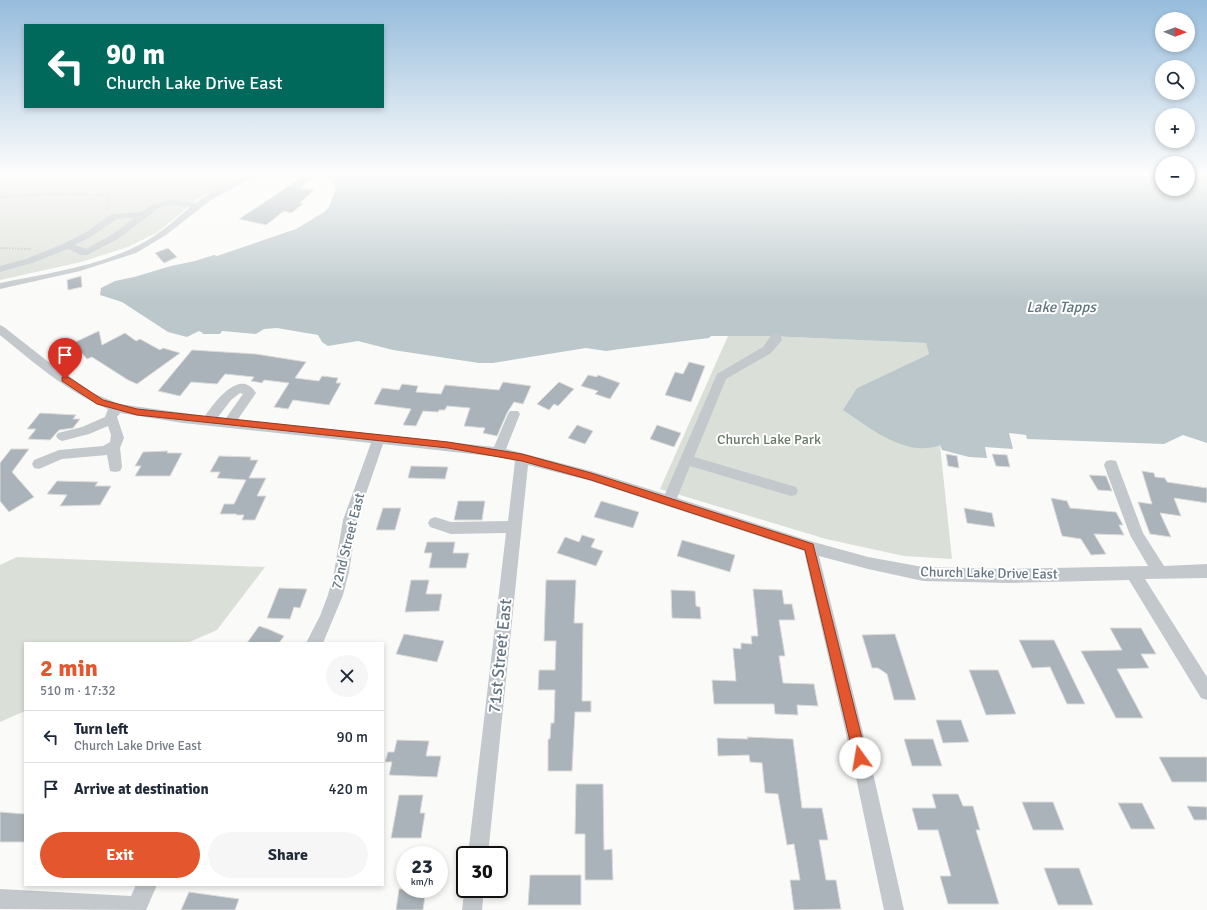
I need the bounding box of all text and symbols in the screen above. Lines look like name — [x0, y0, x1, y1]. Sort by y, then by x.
north arrow — [1155, 12, 1195, 52]
map controls — [1155, 12, 1195, 196]
text: 90 m — [106, 38, 165, 72]
icon: left — [40, 40, 92, 92]
button: search — [1155, 60, 1195, 100]
text: Church Lake Drive East — [106, 72, 283, 94]
button: + — [1155, 108, 1195, 148]
button: − — [1155, 156, 1195, 196]
water label: Lake Tapps — [1026, 298, 1097, 316]
pin — [48, 338, 82, 379]
icon: arrive — [54, 344, 76, 366]
park label: Church Lake Park — [717, 431, 821, 448]
street label: 72nd Street East — [328, 491, 368, 591]
street label: Church Lake Drive East — [920, 563, 1058, 583]
street label: 71st Street East — [484, 598, 516, 714]
text: 2 min — [40, 653, 98, 683]
button: close — [326, 655, 368, 697]
text: 510 m · 17:32 — [40, 683, 116, 699]
text: Turn left — [74, 720, 128, 738]
icon: left — [40, 726, 62, 748]
text: 90 m — [337, 728, 368, 746]
position arrow — [839, 737, 881, 779]
text: Church Lake Drive East — [74, 738, 202, 754]
icon: arrive — [40, 778, 62, 800]
text: Arrive at destination — [74, 780, 209, 798]
text: 420 m — [328, 780, 368, 798]
button: Exit — [40, 832, 200, 878]
button: Share — [208, 832, 368, 878]
speed limit sign: 30 — [456, 846, 508, 898]
text: 23 — [411, 854, 433, 879]
text: km/h — [411, 876, 433, 888]

